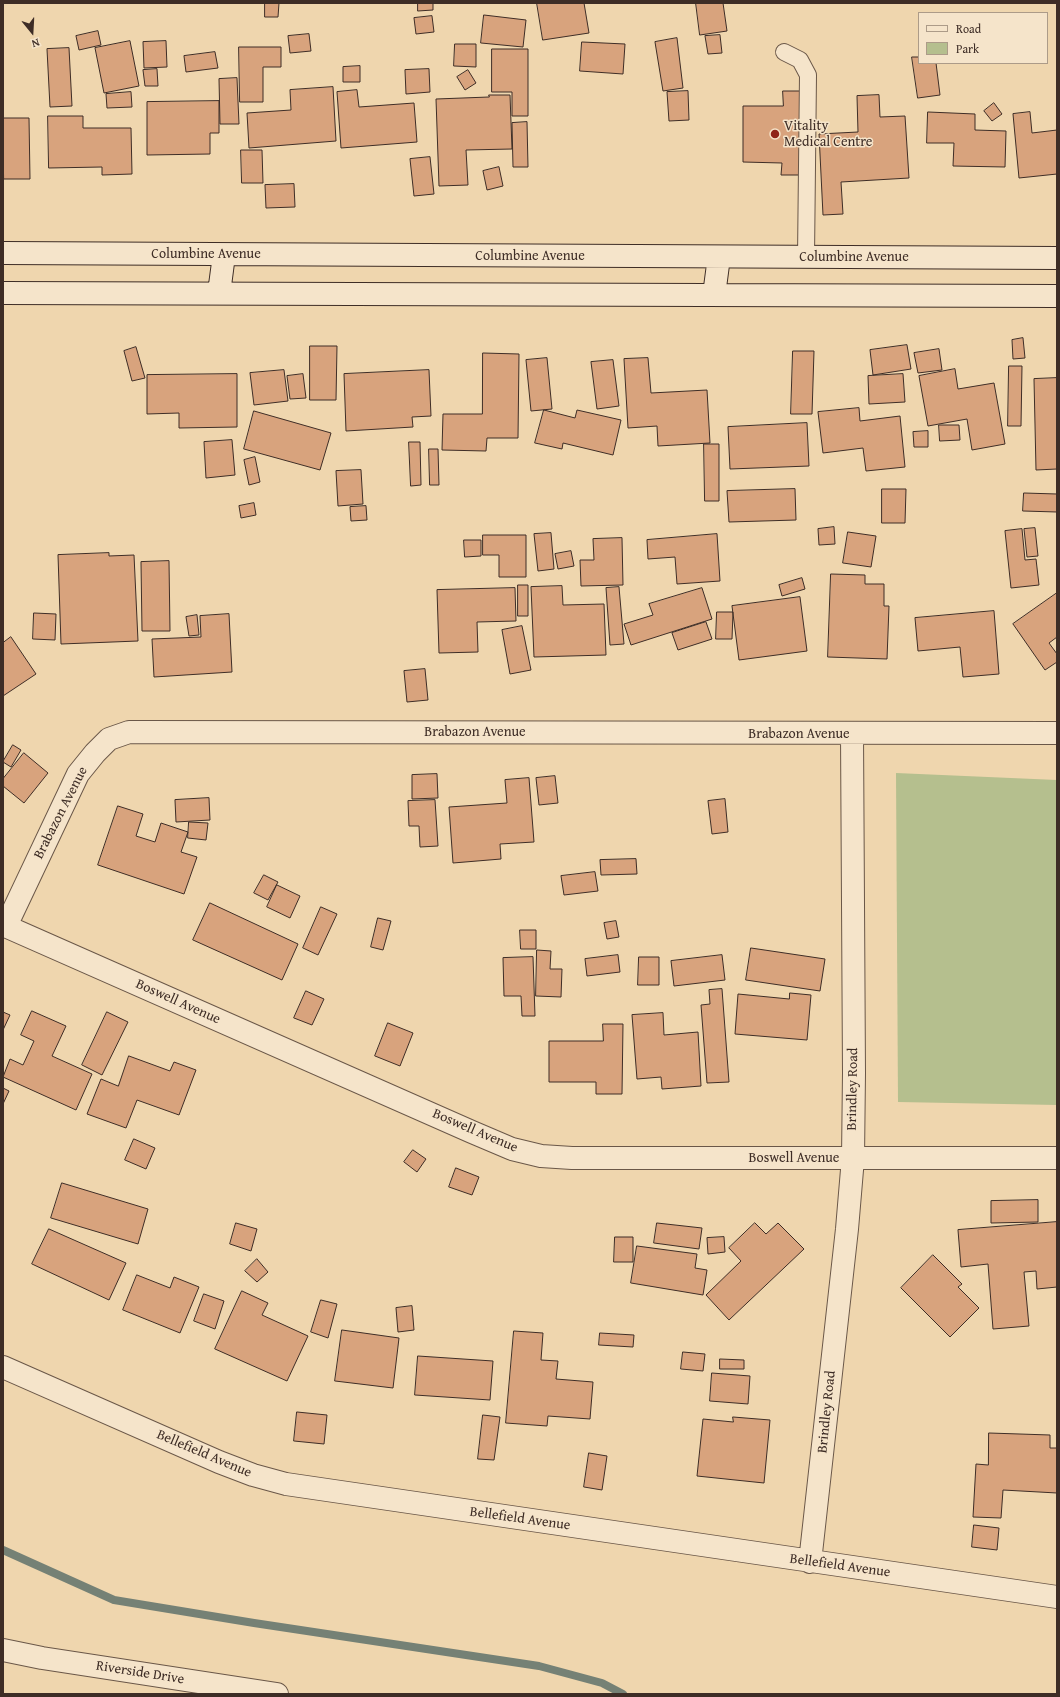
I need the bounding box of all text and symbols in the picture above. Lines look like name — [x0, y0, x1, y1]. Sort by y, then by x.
north arrow — [12, 12, 52, 52]
legend — [918, 12, 1048, 64]
text: Road — [956, 20, 981, 37]
text: N — [30, 35, 42, 52]
text: Park — [956, 40, 979, 57]
place label: Vitality Medical Centre — [784, 118, 872, 150]
marker: Vitality Medical Centre — [769, 128, 781, 140]
street label: Columbine Avenue — [151, 246, 261, 262]
street label: Columbine Avenue — [475, 248, 585, 264]
street label: Columbine Avenue — [799, 249, 909, 265]
street label: Brabazon Avenue — [424, 724, 526, 740]
street label: Brabazon Avenue — [748, 726, 850, 742]
street label: Brabazon Avenue — [31, 764, 91, 862]
street label: Boswell Avenue — [133, 976, 223, 1028]
street label: Brindley Road — [844, 1047, 862, 1131]
street label: Boswell Avenue — [430, 1106, 520, 1156]
street label: Boswell Avenue — [749, 1150, 839, 1166]
street label: Brindley Road — [814, 1370, 840, 1454]
street label: Bellefield Avenue — [154, 1426, 254, 1482]
street label: Bellefield Avenue — [469, 1504, 571, 1534]
street label: Bellefield Avenue — [789, 1551, 891, 1581]
street label: Riverside Drive — [95, 1658, 185, 1688]

